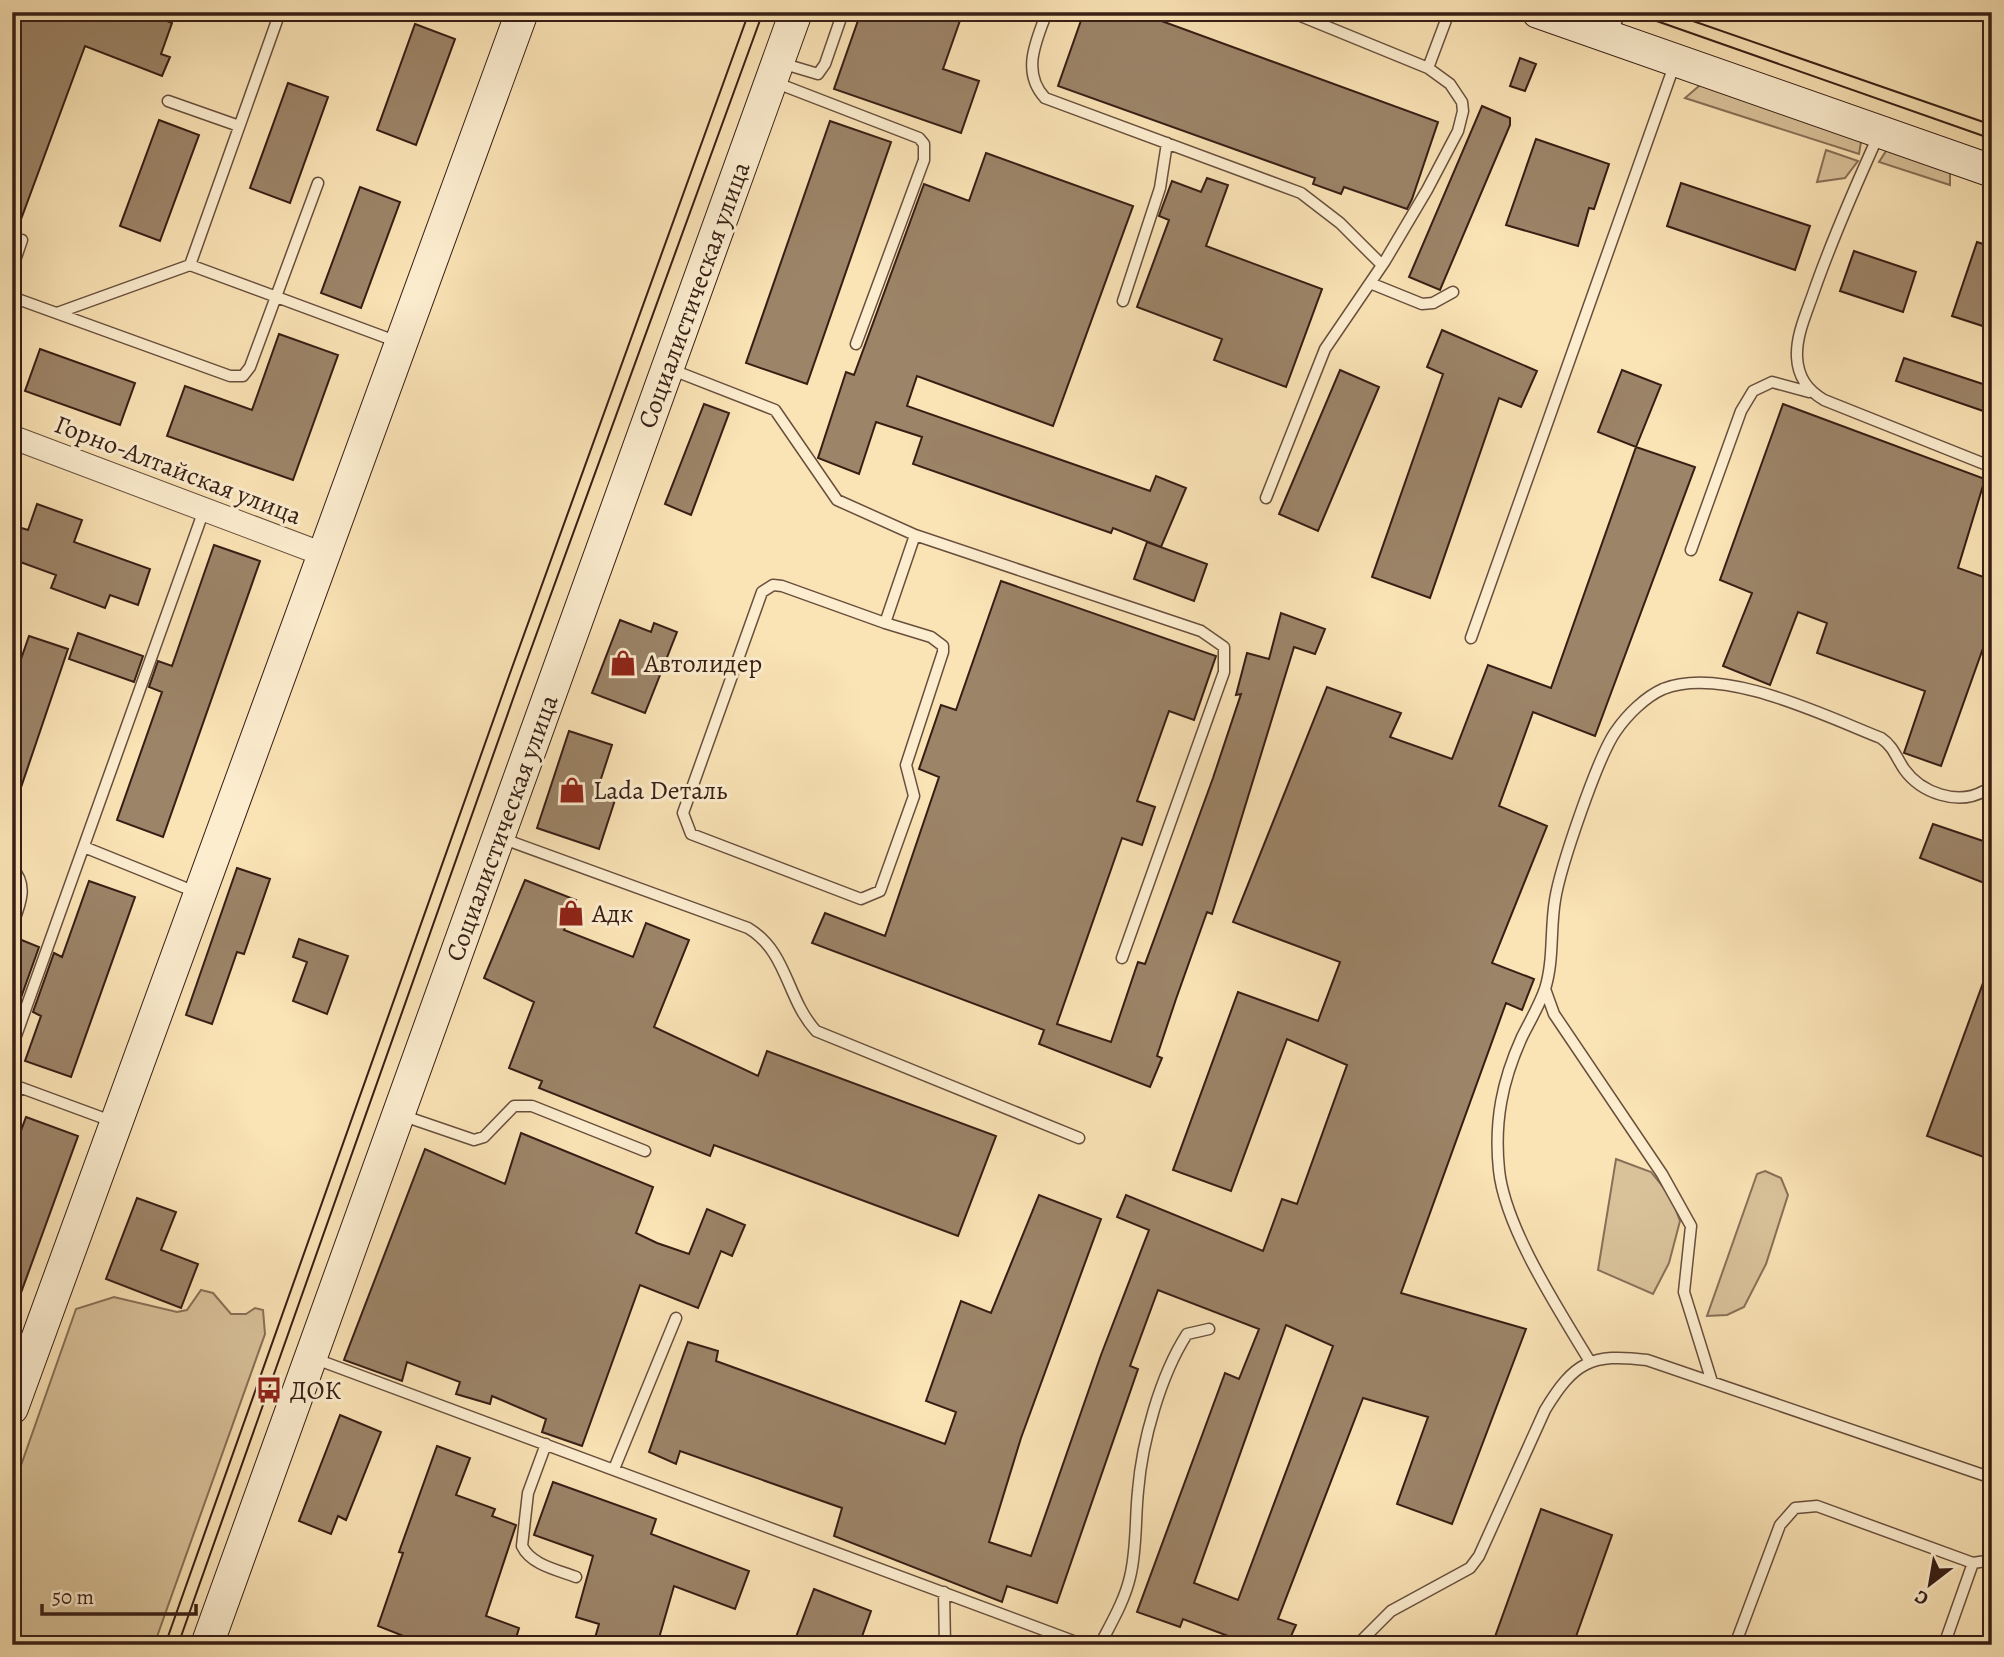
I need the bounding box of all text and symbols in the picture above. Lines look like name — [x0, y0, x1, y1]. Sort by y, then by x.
street label: Социалистическая улица — [629, 157, 759, 433]
street label: Горно-Алтайская улица — [49, 407, 307, 533]
place label: Автолидер — [643, 646, 762, 681]
shop icon: Автолидер — [608, 648, 638, 678]
street label: Социалистическая улица — [437, 690, 567, 966]
place label: Lada Dеталь — [593, 773, 727, 808]
shop icon: Lada Dеталь — [557, 775, 587, 805]
place label: Адк — [591, 896, 633, 931]
shop icon: Адк — [556, 898, 586, 928]
place label: ДОК — [290, 1373, 342, 1408]
bus stop icon: ДОК — [254, 1375, 284, 1405]
north arrow — [1896, 1548, 1966, 1618]
scale bar — [42, 1573, 196, 1617]
text: 50 m — [52, 1583, 94, 1611]
text: С — [1910, 1584, 1933, 1612]

